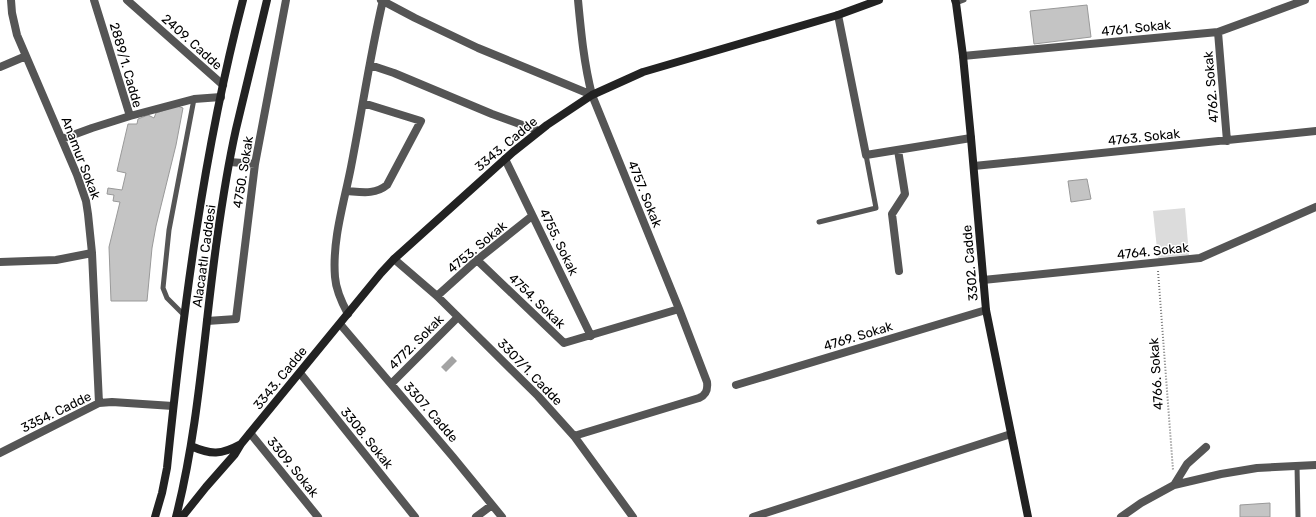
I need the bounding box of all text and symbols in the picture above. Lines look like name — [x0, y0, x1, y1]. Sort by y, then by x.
street label: 2409. Cadde — [159, 11, 225, 73]
street label: 4761. Sokak — [1101, 17, 1172, 39]
street label: 2889/1. Cadde — [107, 21, 145, 109]
street label: 4762. Sokak — [1200, 50, 1222, 124]
street label: 3343. Cadde — [472, 114, 540, 174]
street label: Anamur Sokak — [58, 115, 104, 202]
street label: 4763. Sokak — [1107, 126, 1181, 148]
street label: 4750. Sokak — [230, 135, 256, 209]
street label: 4757. Sokak — [625, 158, 665, 230]
street label: Alacaatlı Caddesi — [189, 204, 219, 308]
street label: 4755. Sokak — [536, 206, 582, 278]
street label: 4753. Sokak — [444, 218, 510, 276]
street label: 3302. Cadde — [959, 224, 981, 302]
street label: 4764. Sokak — [1116, 240, 1190, 262]
street label: 4754. Sokak — [506, 270, 569, 332]
street label: 4772. Sokak — [385, 311, 447, 373]
street label: 4769. Sokak — [822, 318, 895, 354]
street label: 3307/1. Cadde — [495, 336, 565, 408]
street label: 4766. Sokak — [1146, 337, 1166, 411]
street label: 3343. Cadde — [250, 344, 310, 412]
street label: 3307. Cadde — [401, 379, 461, 445]
street label: 3354. Cadde — [18, 389, 94, 435]
street label: 3308. Sokak — [338, 404, 396, 472]
street label: 3309. Sokak — [264, 434, 322, 500]

